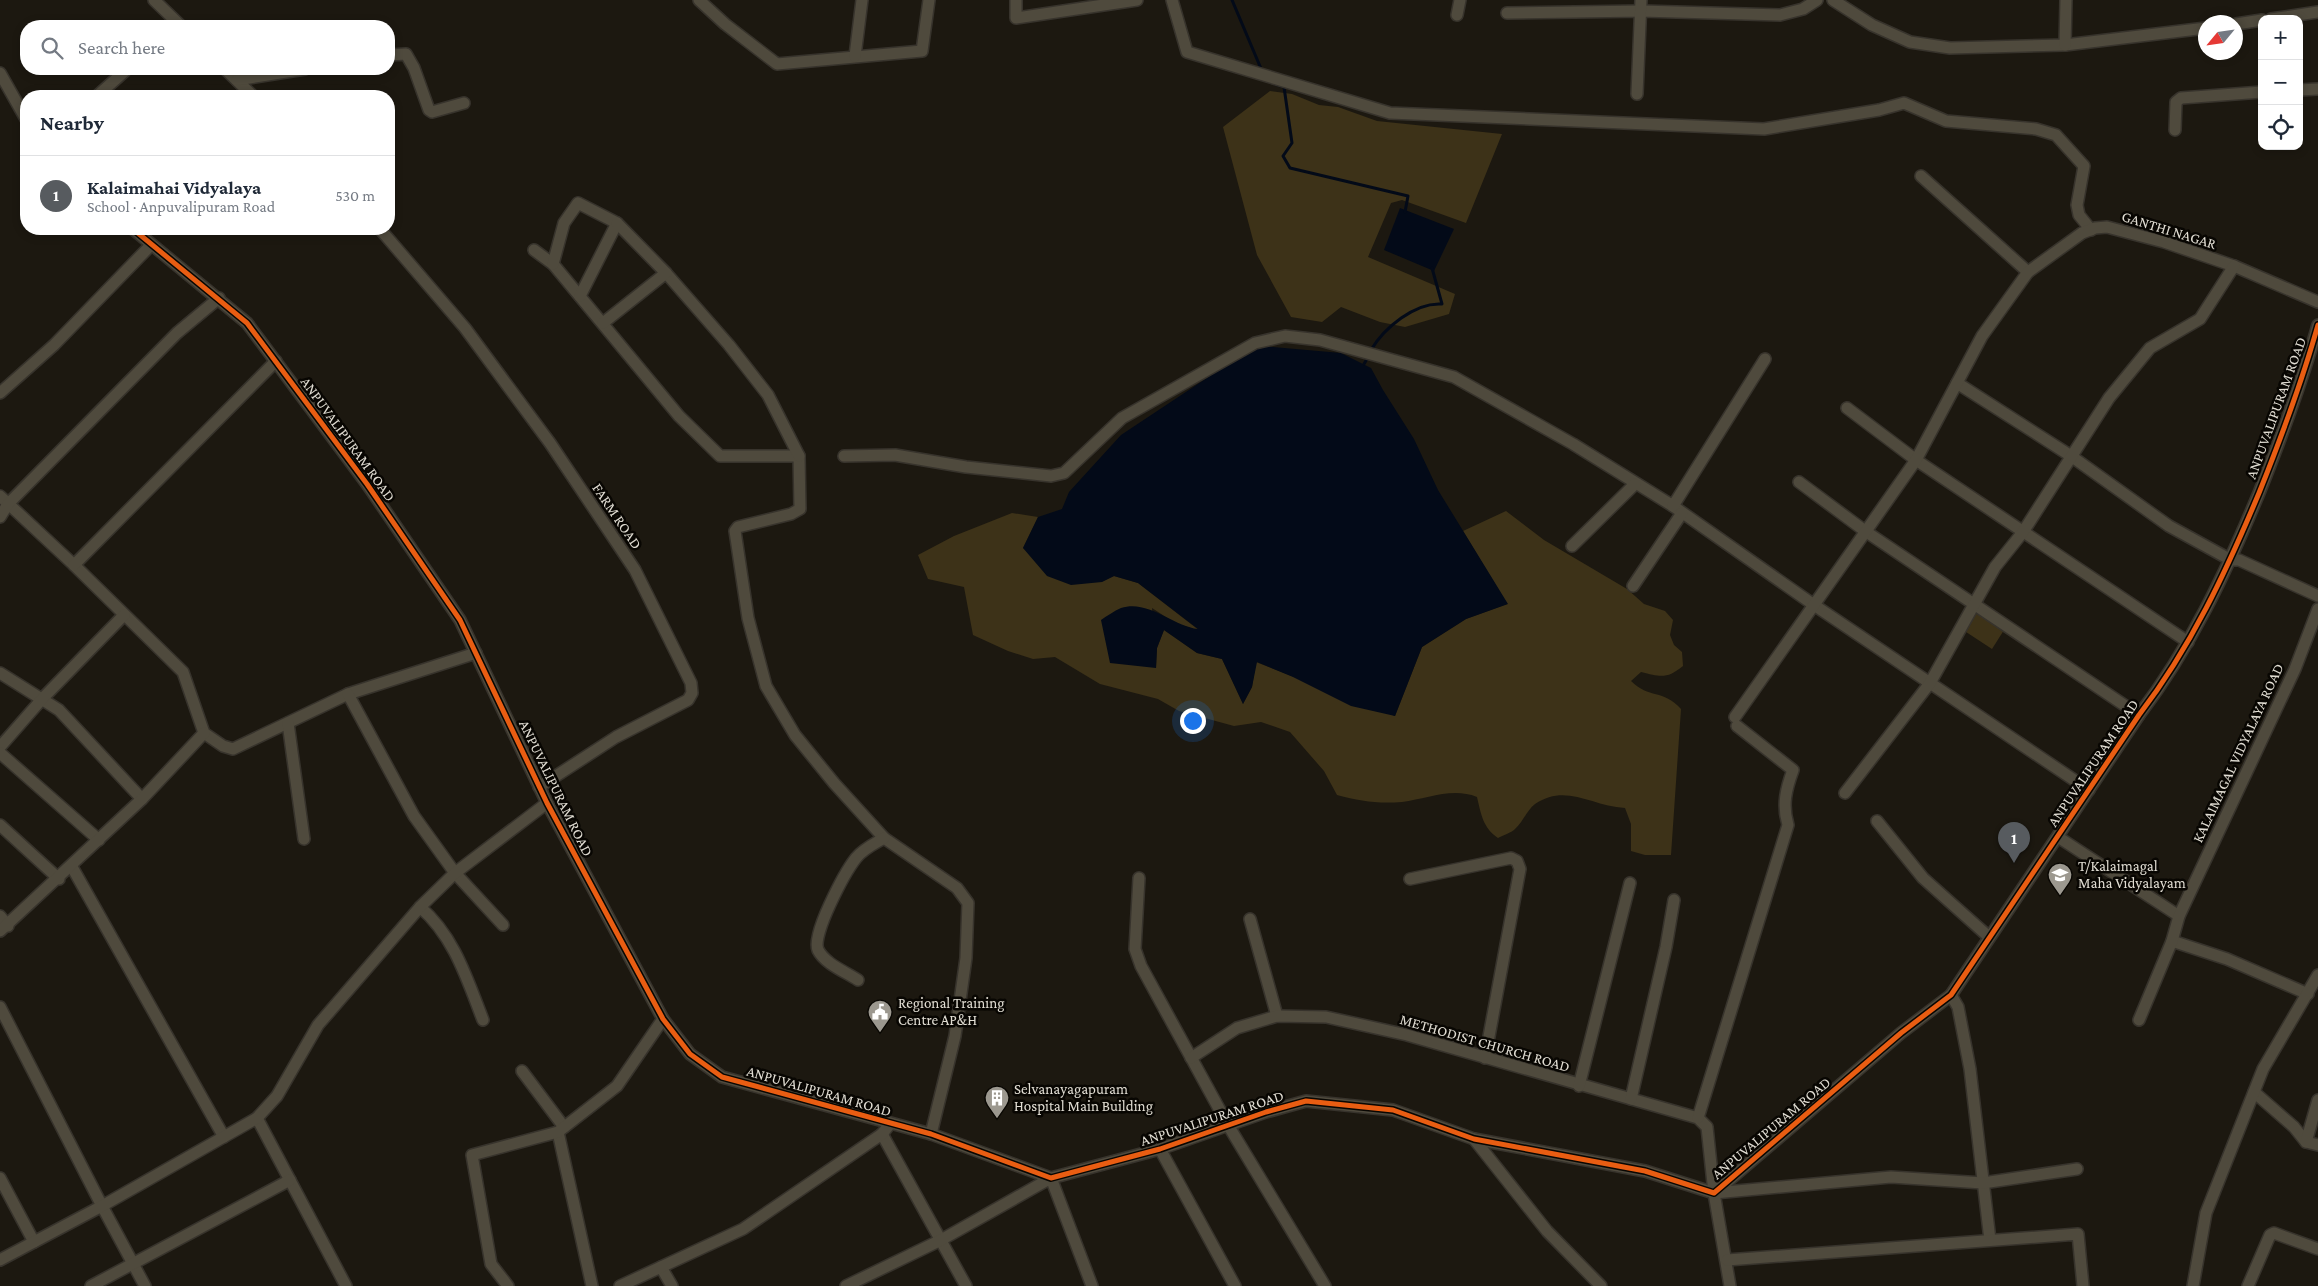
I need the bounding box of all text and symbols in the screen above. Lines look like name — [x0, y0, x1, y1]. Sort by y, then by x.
north arrow — [2198, 15, 2243, 60]
map controls — [2258, 15, 2303, 150]
button: + — [2258, 15, 2303, 60]
search box — [20, 20, 395, 75]
icon: search — [38, 34, 66, 62]
text: Search here — [78, 37, 165, 58]
button: − — [2258, 60, 2303, 105]
button: locate — [2258, 105, 2303, 150]
text: Nearby — [40, 111, 104, 135]
text: Kalaimahai Vidyalaya — [87, 177, 261, 198]
text: 1 — [53, 187, 59, 204]
text: 530 m — [335, 187, 375, 204]
text: School · Anpuvalipuram Road — [87, 198, 275, 215]
street label: GANTHI NAGAR — [2120, 208, 2219, 252]
street label: ANPUVALIPURAM ROAD — [2243, 335, 2309, 481]
street label: ANPUVALIPURAM ROAD — [298, 374, 398, 504]
street label: FARM ROAD — [589, 480, 645, 552]
street label: KALAIMAGAL VIDYALAYA ROAD — [2189, 661, 2287, 845]
street label: ANPUVALIPURAM ROAD — [2045, 696, 2141, 830]
your location — [1180, 708, 1206, 734]
street label: ANPUVALIPURAM ROAD — [516, 717, 596, 859]
pin: 1 — [1998, 822, 2030, 863]
place label: T/Kalaimagal Maha Vidyalayam — [2078, 858, 2186, 892]
school or university icon: T/Kalaimagal Maha Vidyalayam — [2047, 862, 2073, 896]
place label: Regional Training Centre AP&H — [898, 995, 1004, 1028]
public building icon: Regional Training Centre AP&H — [867, 999, 893, 1033]
street label: METHODIST CHURCH ROAD — [1398, 1011, 1572, 1075]
street label: ANPUVALIPURAM ROAD — [745, 1063, 893, 1119]
street label: ANPUVALIPURAM ROAD — [1709, 1074, 1833, 1182]
place label: Selvanayagapuram Hospital Main Building — [1014, 1081, 1153, 1115]
building icon: Selvanayagapuram Hospital Main Building — [984, 1085, 1010, 1119]
street label: ANPUVALIPURAM ROAD — [1138, 1087, 1286, 1149]

